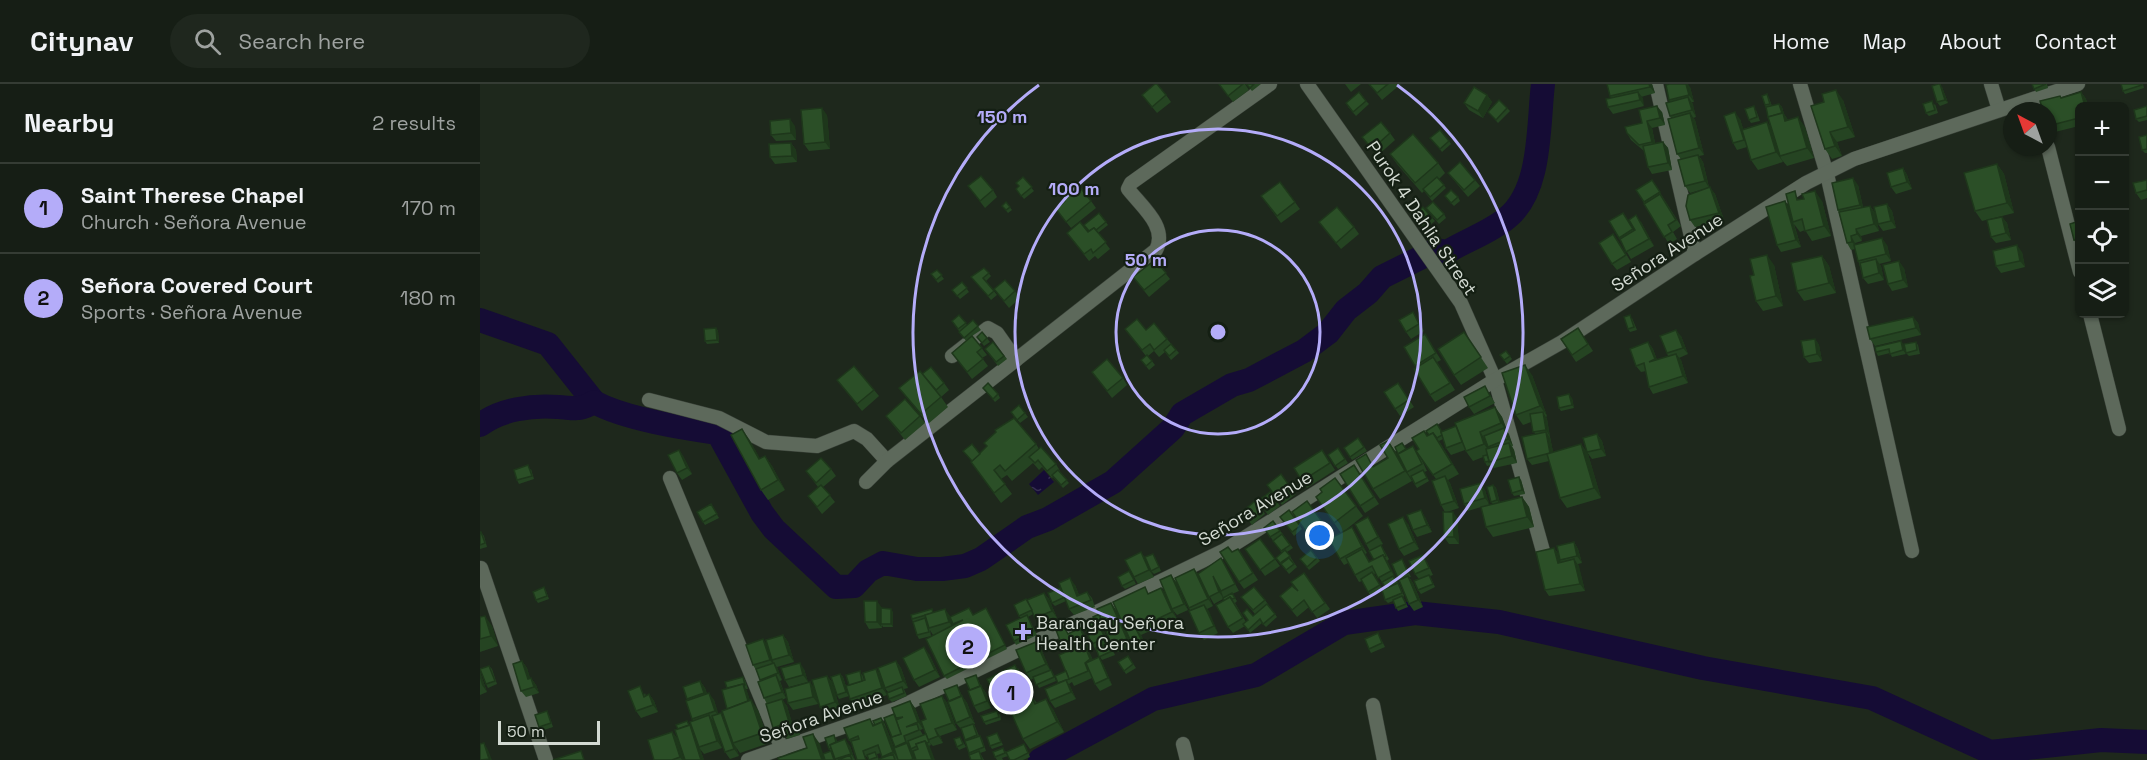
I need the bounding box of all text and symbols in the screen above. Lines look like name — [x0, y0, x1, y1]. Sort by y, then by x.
search box — [170, 14, 590, 68]
text: Citynav — [30, 23, 134, 59]
icon: search — [191, 25, 224, 58]
text: Search here — [239, 27, 365, 55]
text: Home — [1772, 28, 1830, 55]
text: Map — [1863, 28, 1907, 55]
text: About — [1940, 28, 2002, 55]
text: Contact — [2035, 28, 2117, 55]
north arrow — [2003, 102, 2057, 156]
map controls — [2075, 102, 2129, 318]
button: + — [2075, 102, 2129, 156]
text: 150 m — [977, 105, 1027, 128]
text: Nearby — [24, 106, 114, 140]
text: 2 results — [372, 110, 456, 136]
street label: Purok 4 Dahlia Street — [1362, 136, 1482, 300]
button: − — [2075, 156, 2129, 210]
text: 100 m — [1048, 177, 1100, 200]
text: Saint Therese Chapel — [81, 181, 304, 209]
text: 1 — [39, 195, 48, 221]
text: 170 m — [401, 195, 456, 221]
street label: Señora Avenue — [1607, 207, 1727, 297]
text: Church · Señora Avenue — [81, 209, 307, 235]
button: locate — [2075, 210, 2129, 264]
text: 50 m — [1125, 248, 1167, 271]
button: layers — [2075, 264, 2129, 318]
text: Señora Covered Court — [81, 271, 313, 299]
text: 2 — [38, 285, 49, 311]
text: 180 m — [400, 285, 456, 311]
text: Sports · Señora Avenue — [81, 299, 303, 325]
centre of rings — [1208, 322, 1228, 342]
street label: Señora Avenue — [1194, 465, 1316, 551]
your location — [1305, 521, 1334, 550]
place label: Barangay Señora Health Center — [1036, 611, 1184, 655]
marker: Barangay Señora Health Center — [1014, 623, 1032, 641]
pin: 2 — [948, 624, 988, 668]
pin: 1 — [992, 670, 1030, 714]
street label: Señora Avenue — [756, 684, 886, 748]
scale bar — [498, 718, 600, 746]
text: 50 m — [507, 721, 545, 742]

